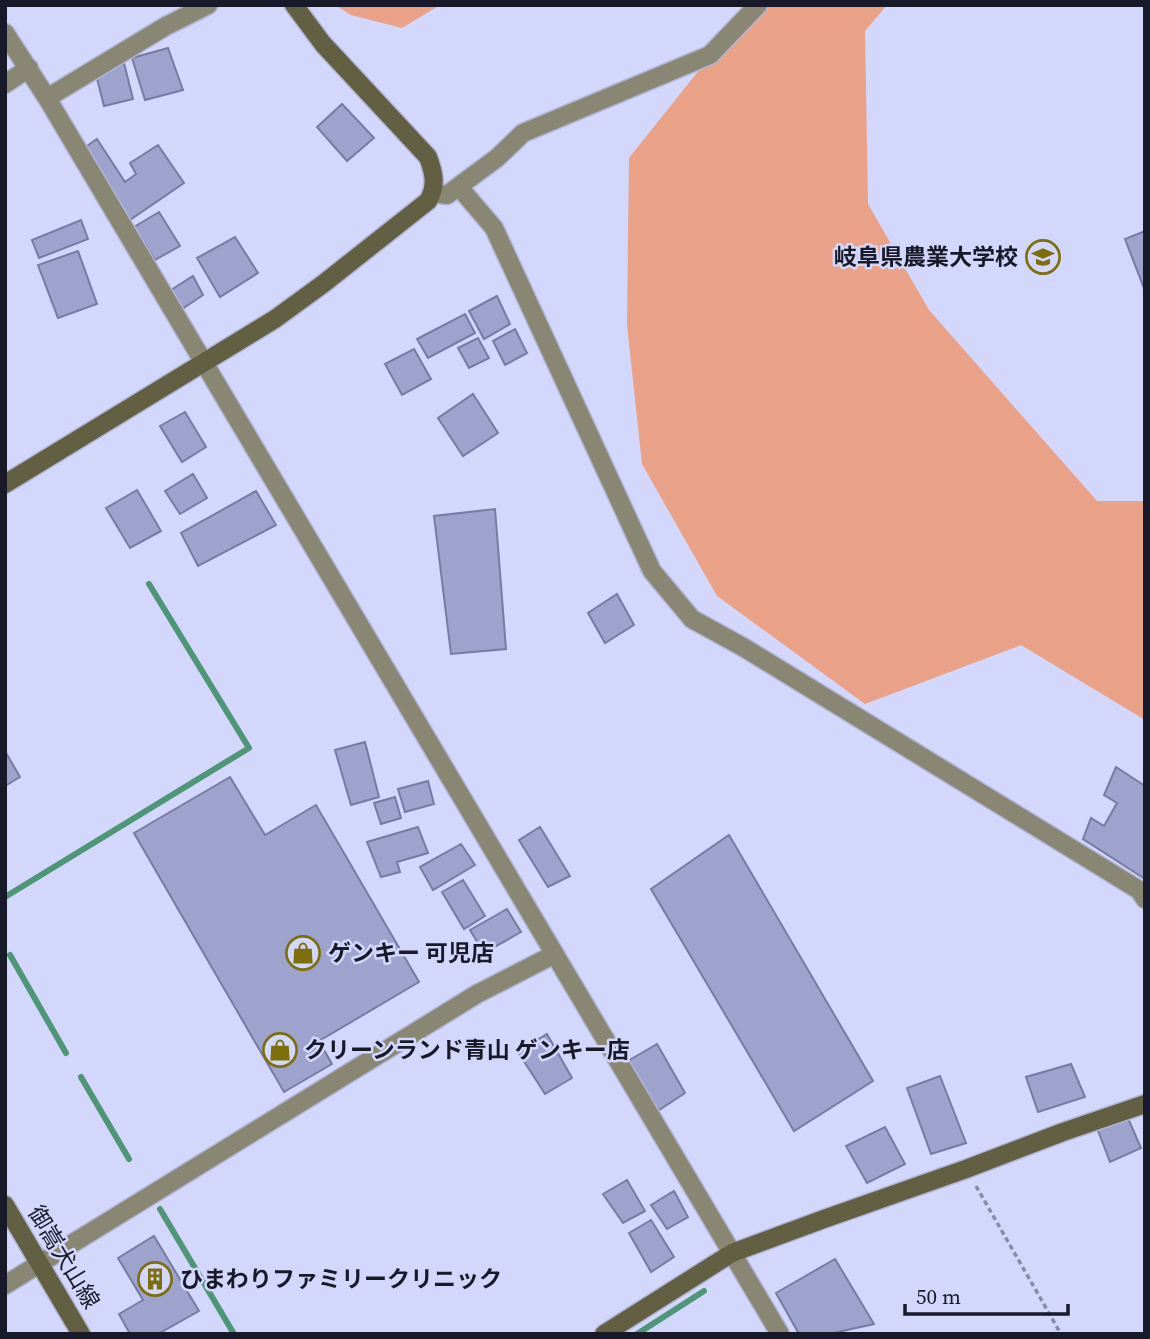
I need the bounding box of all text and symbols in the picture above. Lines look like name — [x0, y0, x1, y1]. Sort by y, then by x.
school or university icon: 岐阜県農業大学校 — [1024, 238, 1062, 276]
place label: 岐阜県農業大学校 — [834, 241, 1018, 273]
shop icon: ゲンキー 可児店 — [284, 934, 322, 972]
place label: ゲンキー 可児店 — [328, 937, 494, 969]
shop icon: クリーンランド青山 ゲンキー店 — [261, 1031, 299, 1069]
place label: クリーンランド青山 ゲンキー店 — [304, 1034, 630, 1066]
street label: 御嵩犬山線 — [21, 1199, 107, 1315]
building icon: ひまわりファミリークリニック — [136, 1260, 174, 1298]
place label: ひまわりファミリークリニック — [180, 1263, 502, 1295]
scale bar — [905, 1272, 1068, 1316]
text: 50 m — [916, 1282, 961, 1311]

